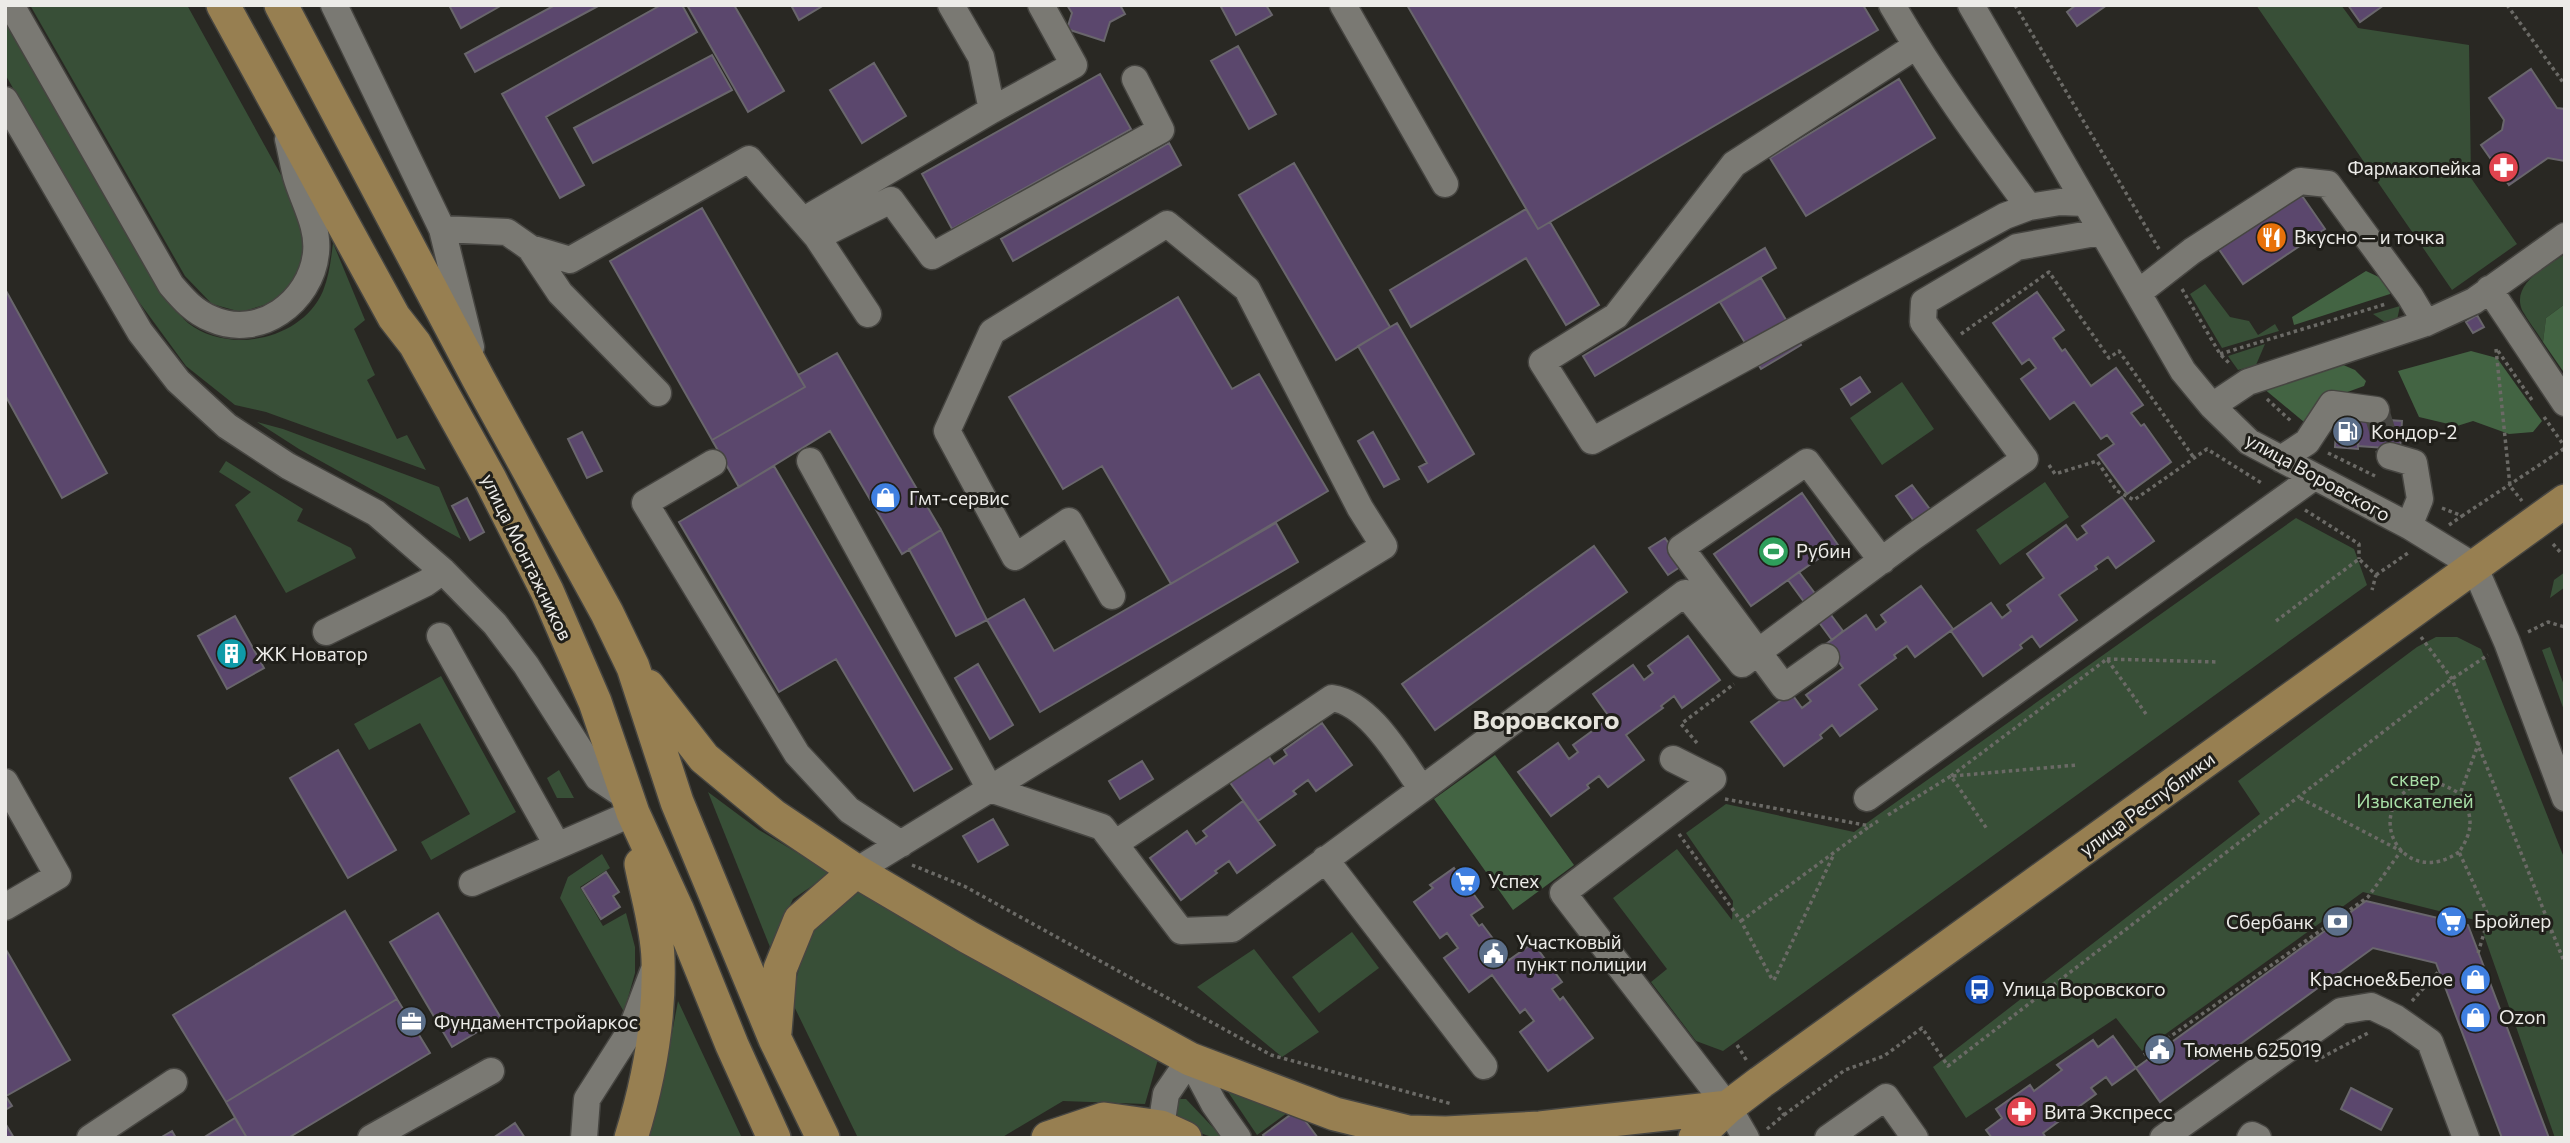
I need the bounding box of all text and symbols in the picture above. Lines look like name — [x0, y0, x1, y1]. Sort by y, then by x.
pharmacy icon: Фармакопейка — [2487, 151, 2521, 185]
place label: Фармакопейка — [2348, 156, 2481, 179]
restaurant icon: Вкусно — и точка — [2254, 220, 2288, 254]
place label: Вкусно — и точка — [2294, 225, 2445, 248]
fuel station icon: Кондор-2 — [2331, 415, 2365, 449]
place label: Кондор-2 — [2371, 420, 2457, 443]
street label: улица Воровского — [2242, 427, 2395, 526]
street label: улица Монтажников — [477, 470, 578, 644]
shop icon: Гмт-сервис — [869, 481, 903, 515]
place label: Гмт-сервис — [909, 486, 1010, 509]
sports icon: Рубин — [1756, 534, 1790, 568]
place label: Рубин — [1796, 539, 1851, 562]
building icon: ЖК Новатор — [215, 637, 249, 671]
place label: ЖК Новатор — [255, 642, 368, 665]
district label: Воровского — [1472, 703, 1620, 734]
street label: улица Республики — [2075, 747, 2219, 860]
park label: сквер Изыскателей — [2356, 767, 2474, 812]
supermarket icon: Успех — [1448, 864, 1482, 898]
place label: Успех — [1488, 869, 1539, 892]
supermarket icon: Бройлер — [2434, 904, 2468, 938]
bank icon: Сбербанк — [2320, 905, 2354, 939]
place label: Бройлер — [2474, 909, 2551, 932]
place label: Сбербанк — [2226, 910, 2314, 933]
place label: Участковый пункт полиции — [1516, 930, 1647, 975]
public building icon: Участковый пункт полиции — [1476, 936, 1510, 970]
shop icon: Красное&Белое — [2459, 962, 2493, 996]
place label: Красное&Белое — [2309, 967, 2453, 990]
bus stop icon: Улица Воровского — [1962, 972, 1996, 1006]
place label: Улица Воровского — [2002, 977, 2166, 1000]
shop icon: Ozon — [2459, 1000, 2493, 1034]
office icon: Фундаментстройаркос — [394, 1005, 428, 1039]
place label: Ozon — [2499, 1005, 2546, 1028]
place label: Фундаментстройаркос — [434, 1010, 638, 1033]
public building icon: Тюмень 625019 — [2143, 1033, 2177, 1067]
place label: Тюмень 625019 — [2183, 1038, 2322, 1061]
pharmacy icon: Вита Экспресс — [2004, 1095, 2038, 1129]
place label: Вита Экспресс — [2044, 1100, 2173, 1123]

